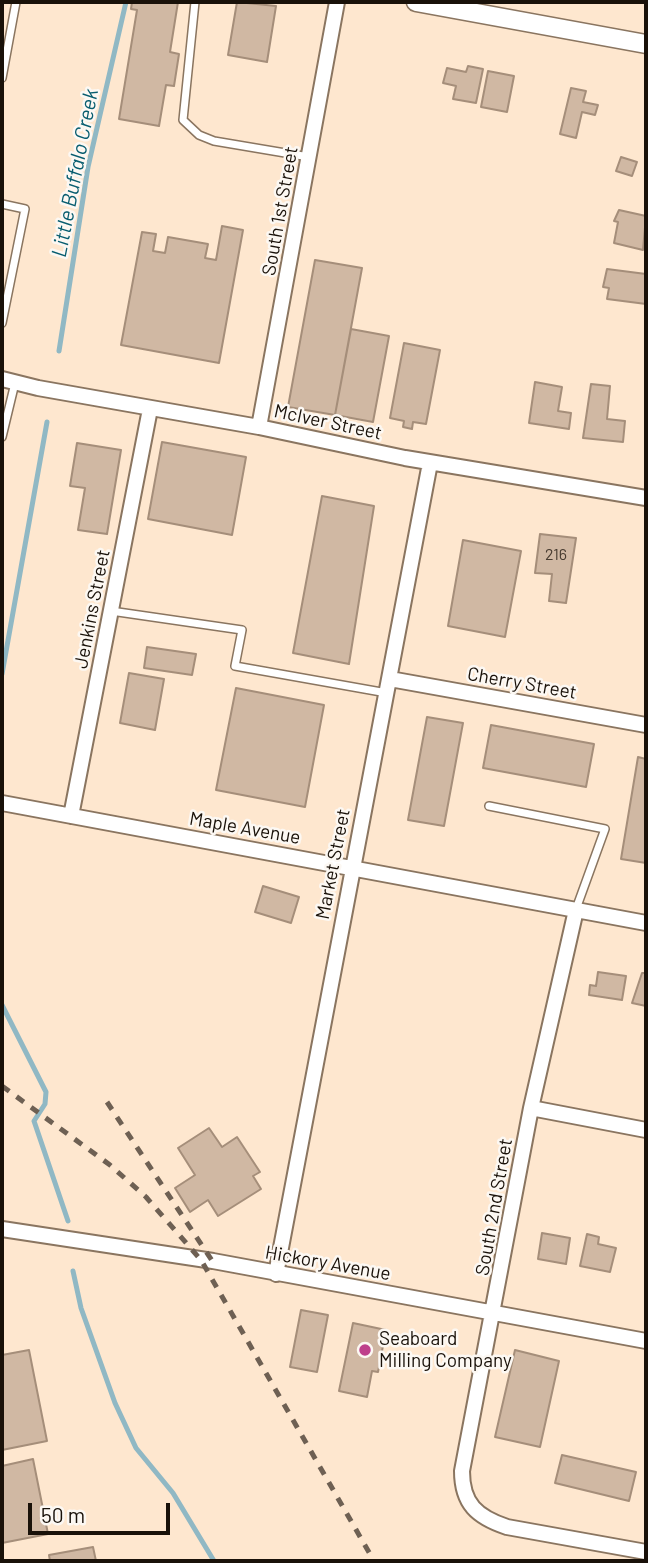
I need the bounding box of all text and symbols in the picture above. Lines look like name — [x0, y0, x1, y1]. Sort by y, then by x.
water label: Little Buffalo Creek — [46, 87, 104, 259]
street label: South 1st Street — [257, 145, 303, 277]
street label: McIver Street — [272, 399, 384, 445]
house number: 216 — [545, 545, 567, 565]
street label: Jenkins Street — [69, 548, 115, 670]
street label: Cherry Street — [466, 662, 578, 704]
street label: Maple Avenue — [188, 807, 302, 849]
street label: Market Street — [311, 807, 355, 921]
street label: South 2nd Street — [471, 1137, 517, 1277]
street label: Hickory Avenue — [263, 1241, 393, 1285]
place label: Seaboard Milling Company — [379, 1328, 512, 1372]
marker: Seaboard Milling Company — [357, 1342, 373, 1358]
scale bar — [32, 1490, 173, 1534]
text: 50 m — [41, 1502, 85, 1527]

